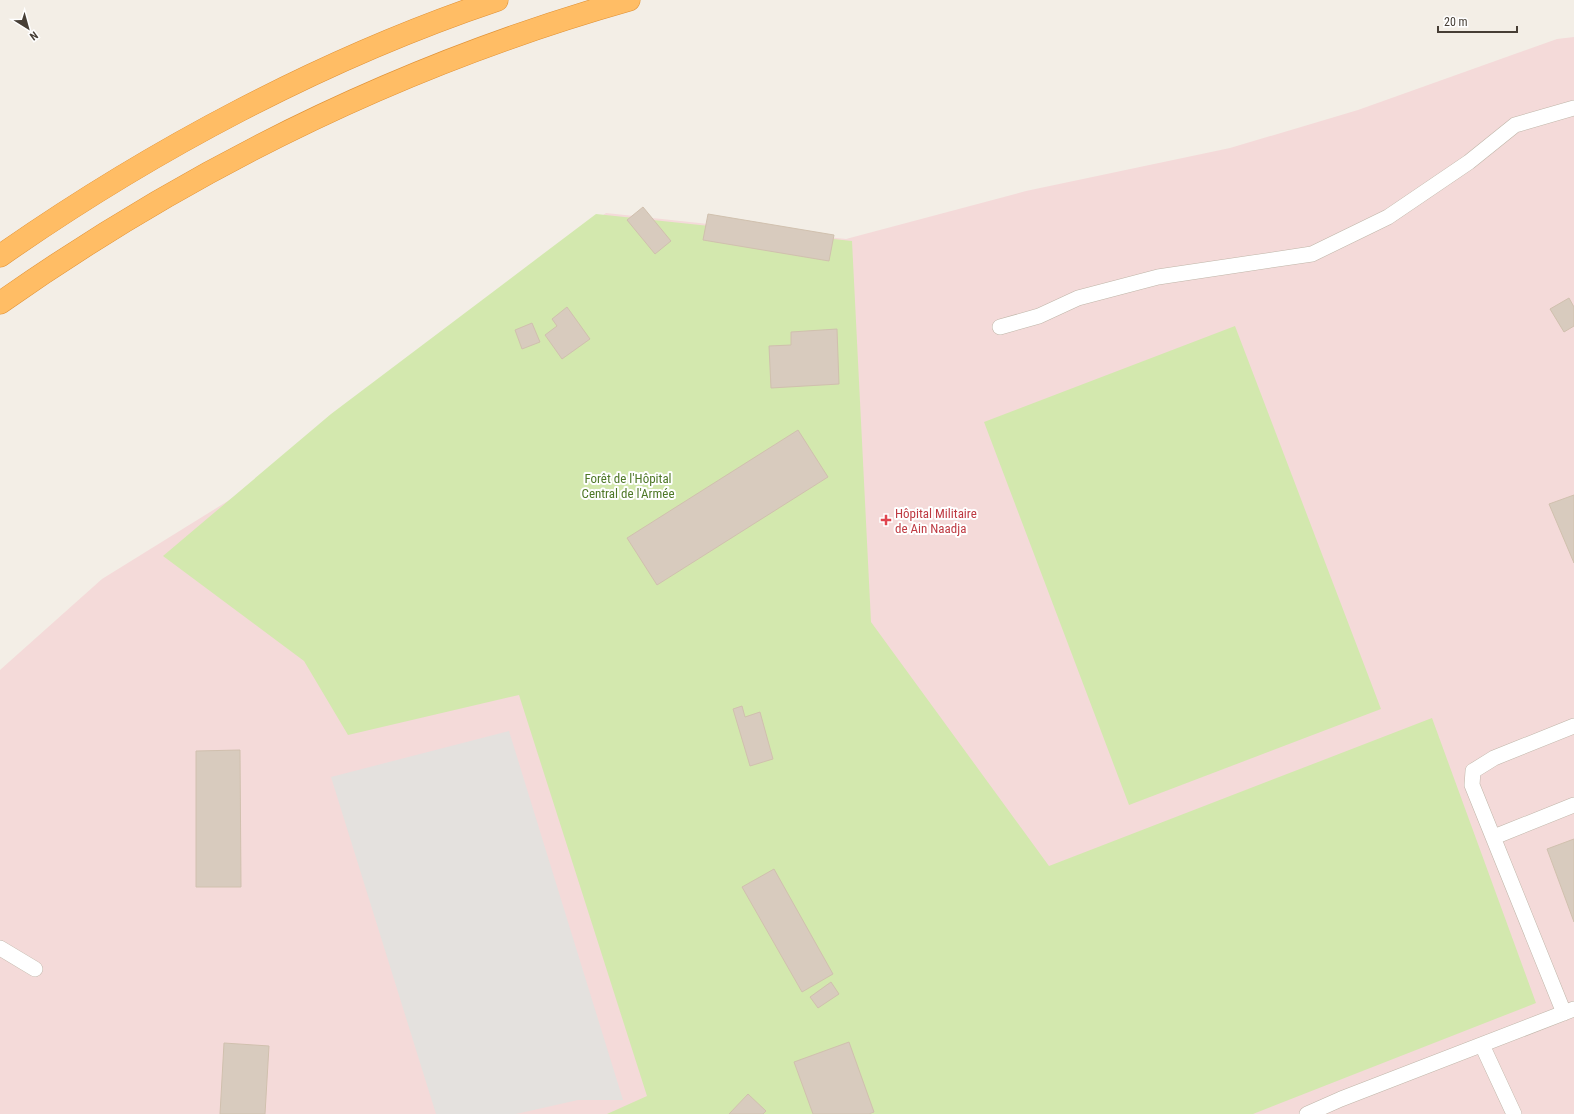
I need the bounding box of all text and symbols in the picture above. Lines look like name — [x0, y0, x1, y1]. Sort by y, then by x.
north arrow — [8, 8, 48, 48]
scale bar — [1438, 8, 1517, 34]
text: 20 m — [1444, 15, 1468, 29]
text: N — [27, 28, 40, 43]
park label: Forêt de l'Hôpital Central de l'Armée — [582, 471, 674, 501]
place label: Hôpital Militaire de Ain Naadja — [895, 506, 977, 536]
marker: Hôpital Militaire de Ain Naadja — [880, 514, 892, 526]

